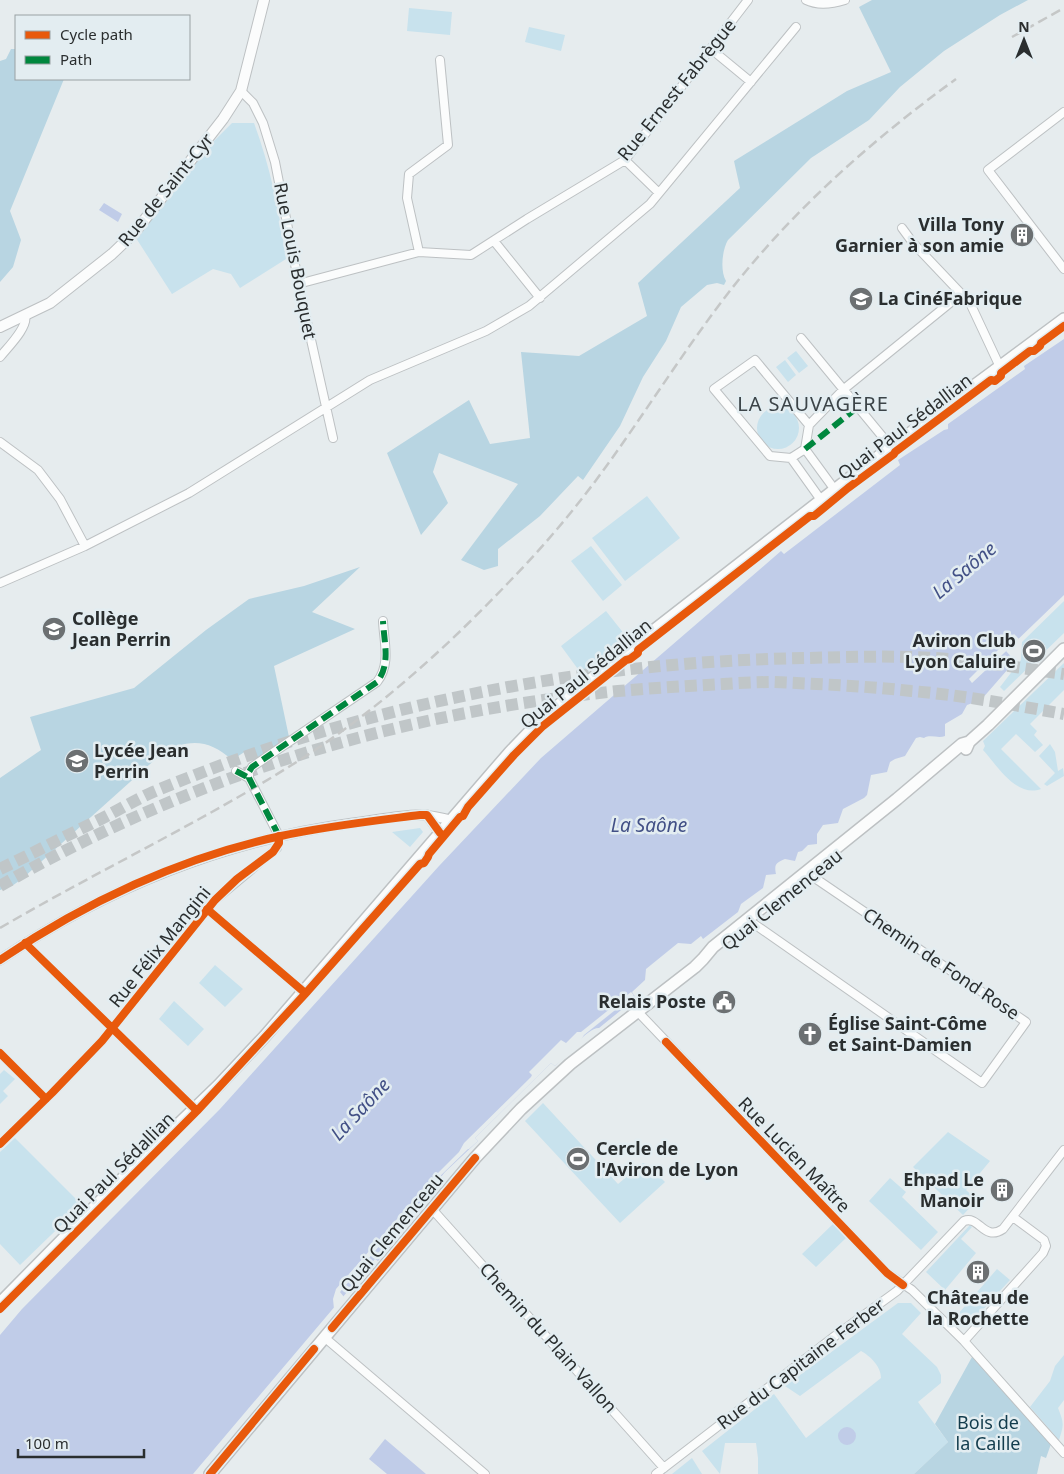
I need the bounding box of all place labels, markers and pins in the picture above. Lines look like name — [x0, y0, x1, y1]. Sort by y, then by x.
place label: Villa Tony Garnier à son amie — [835, 212, 1005, 257]
building icon: Villa Tony Garnier à son amie — [1009, 222, 1035, 248]
school or university icon: La CinéFabrique — [848, 286, 874, 312]
place label: La CinéFabrique — [878, 286, 1022, 310]
place label: Collège Jean Perrin — [70, 606, 171, 651]
school or university icon: Collège Jean Perrin — [41, 616, 67, 642]
place label: Aviron Club Lyon Caluire — [905, 628, 1016, 673]
sports icon: Aviron Club Lyon Caluire — [1021, 638, 1047, 664]
place label: Lycée Jean Perrin — [94, 738, 189, 783]
school or university icon: Lycée Jean Perrin — [64, 748, 90, 774]
place label: Relais Poste — [598, 989, 706, 1013]
public building icon: Relais Poste — [711, 989, 737, 1015]
place label: Église Saint-Côme et Saint-Damien — [828, 1011, 987, 1056]
church icon: Église Saint-Côme et Saint-Damien — [797, 1021, 823, 1047]
place label: Cercle de l'Aviron de Lyon — [596, 1136, 738, 1181]
sports icon: Cercle de l'Aviron de Lyon — [565, 1146, 591, 1172]
place label: Ehpad Le Manoir — [903, 1167, 984, 1212]
building icon: Ehpad Le Manoir — [989, 1177, 1015, 1203]
building icon: Château de la Rochette — [965, 1259, 991, 1285]
place label: Château de la Rochette — [927, 1285, 1029, 1330]

